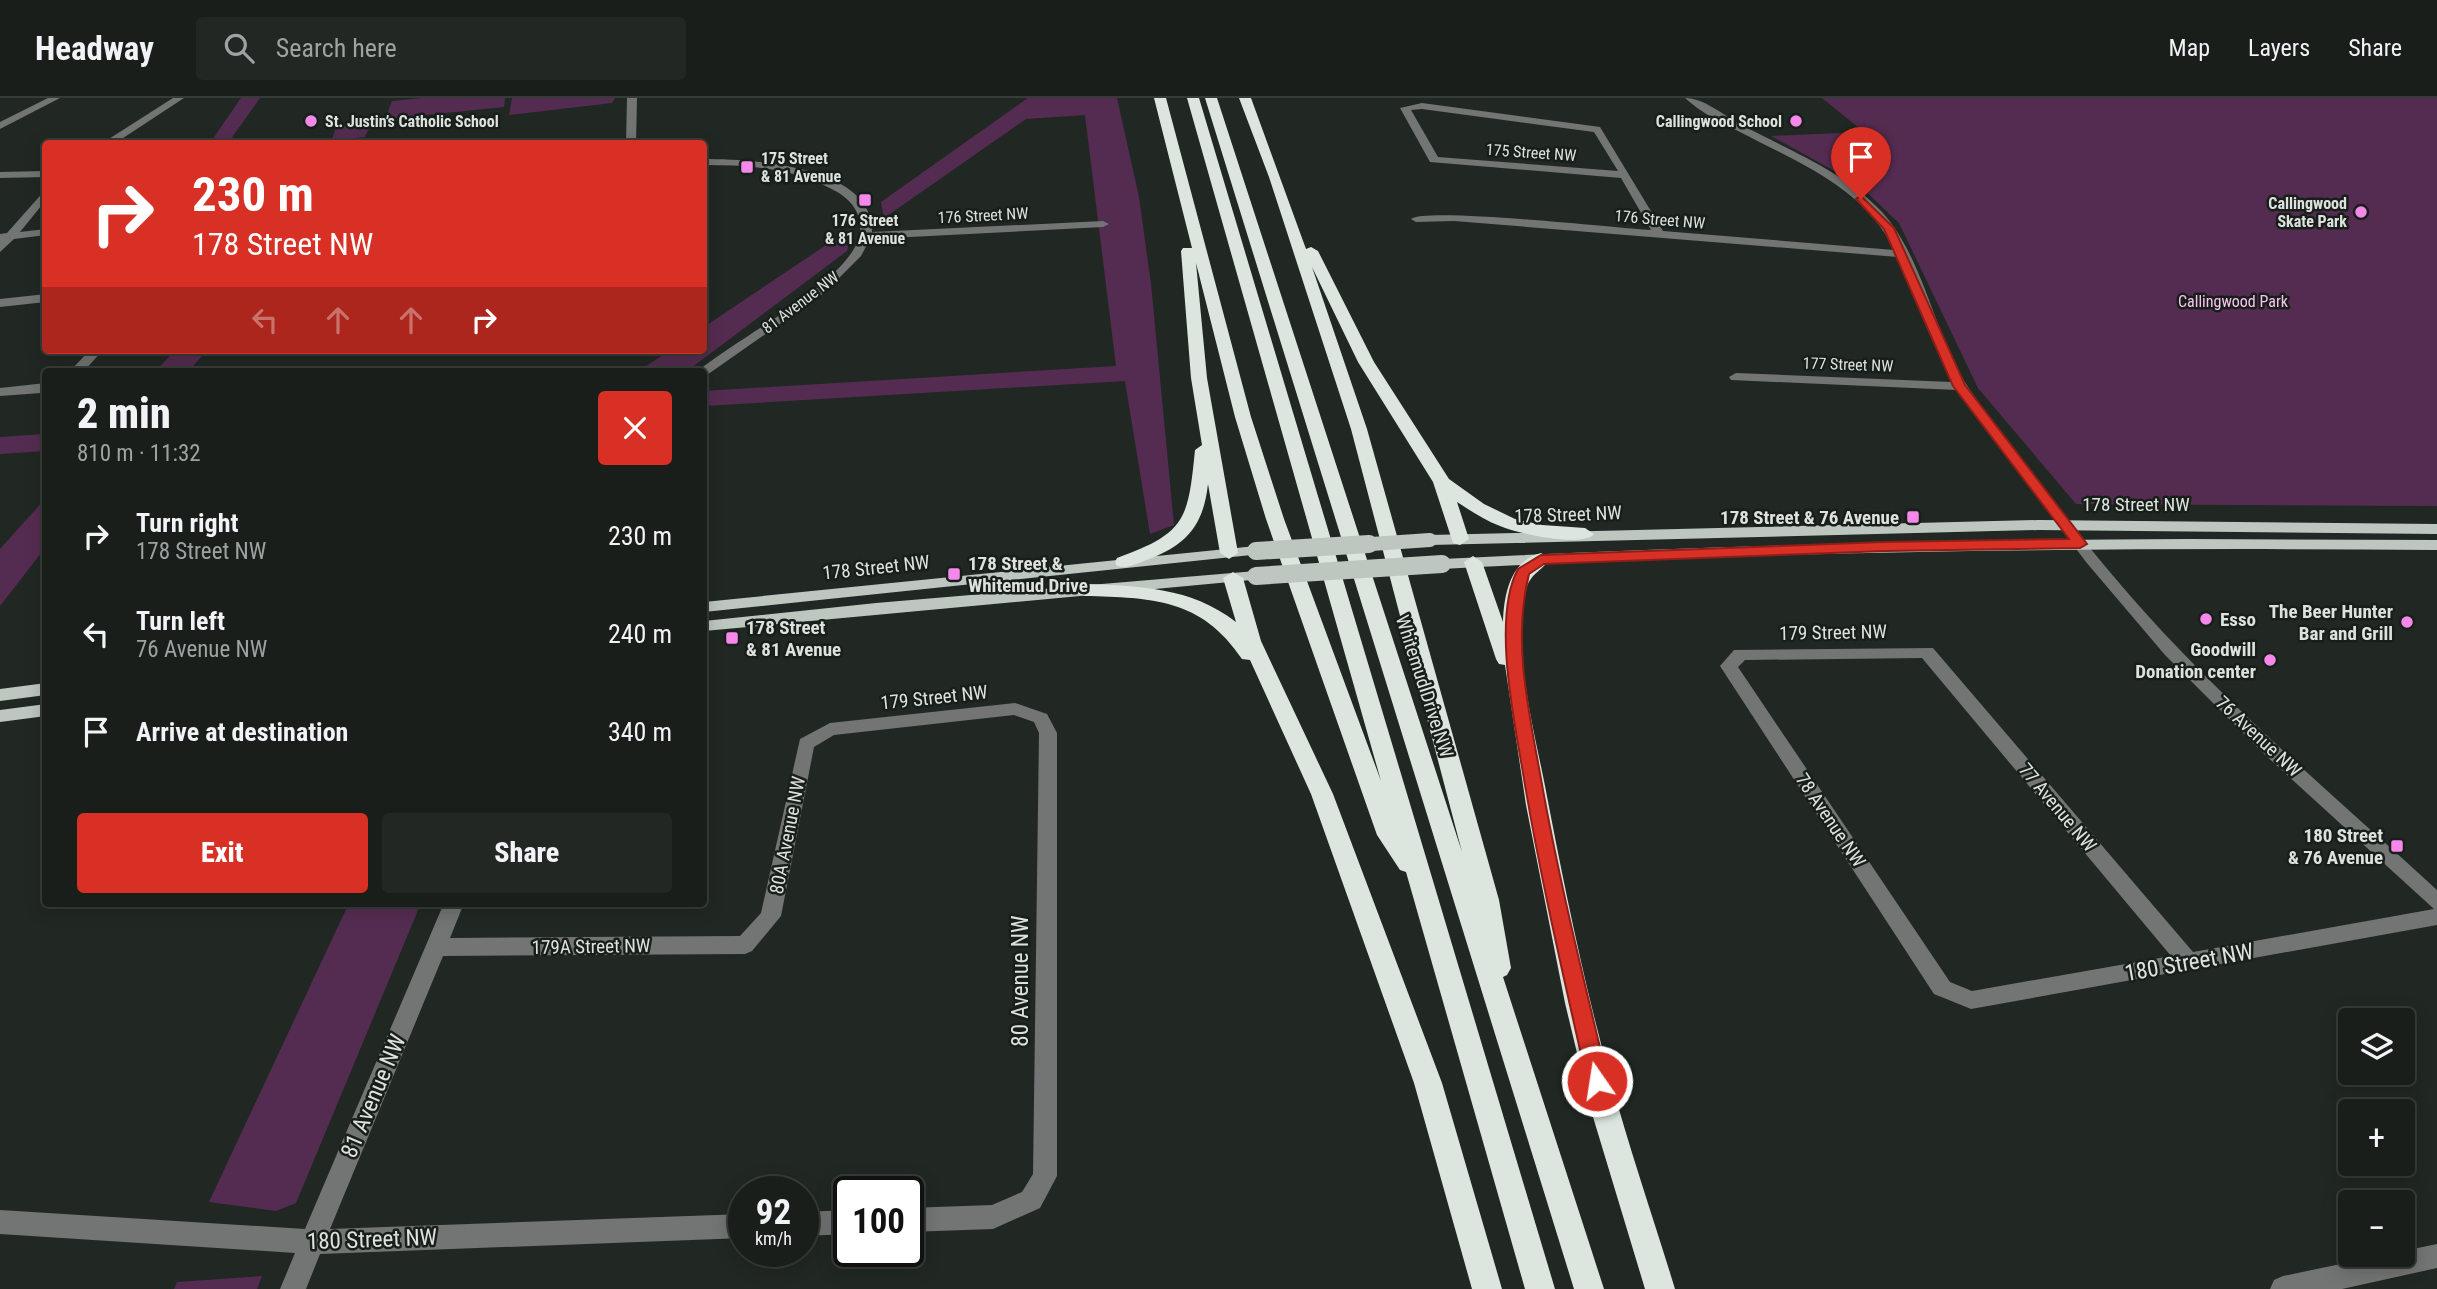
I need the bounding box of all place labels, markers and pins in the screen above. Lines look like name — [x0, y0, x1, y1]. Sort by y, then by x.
place label: St. Justin’s Catholic School — [325, 112, 499, 131]
place label: Callingwood School — [1656, 112, 1782, 131]
marker: St. Justin’s Catholic School — [303, 113, 319, 129]
marker: Callingwood School — [1788, 113, 1804, 129]
pin — [1831, 127, 1891, 199]
place label: 175 Street & 81 Avenue — [761, 149, 841, 186]
marker: 175 Street & 81 Avenue — [739, 159, 755, 175]
marker: 176 Street & 81 Avenue — [857, 192, 873, 208]
place label: Callingwood Skate Park — [2268, 194, 2347, 231]
marker: Callingwood Skate Park — [2353, 204, 2369, 220]
place label: 176 Street & 81 Avenue — [825, 211, 905, 248]
place label: 178 Street & 76 Avenue — [1720, 506, 1899, 529]
marker: 178 Street & 76 Avenue — [1905, 509, 1921, 525]
place label: 178 Street & Whitemud Drive — [968, 552, 1088, 597]
marker: 178 Street & Whitemud Drive — [946, 566, 962, 582]
place label: The Beer Hunter Bar and Grill — [2269, 600, 2393, 645]
place label: Esso — [2220, 608, 2256, 631]
marker: Esso — [2198, 611, 2214, 627]
marker: The Beer Hunter Bar and Grill — [2399, 614, 2415, 630]
place label: 178 Street & 81 Avenue — [746, 616, 841, 661]
marker: 178 Street & 81 Avenue — [724, 630, 740, 646]
place label: Goodwill Donation center — [2135, 638, 2256, 683]
marker: Goodwill Donation center — [2262, 652, 2278, 668]
place label: 180 Street & 76 Avenue — [2288, 824, 2383, 869]
marker: 180 Street & 76 Avenue — [2389, 838, 2405, 854]

